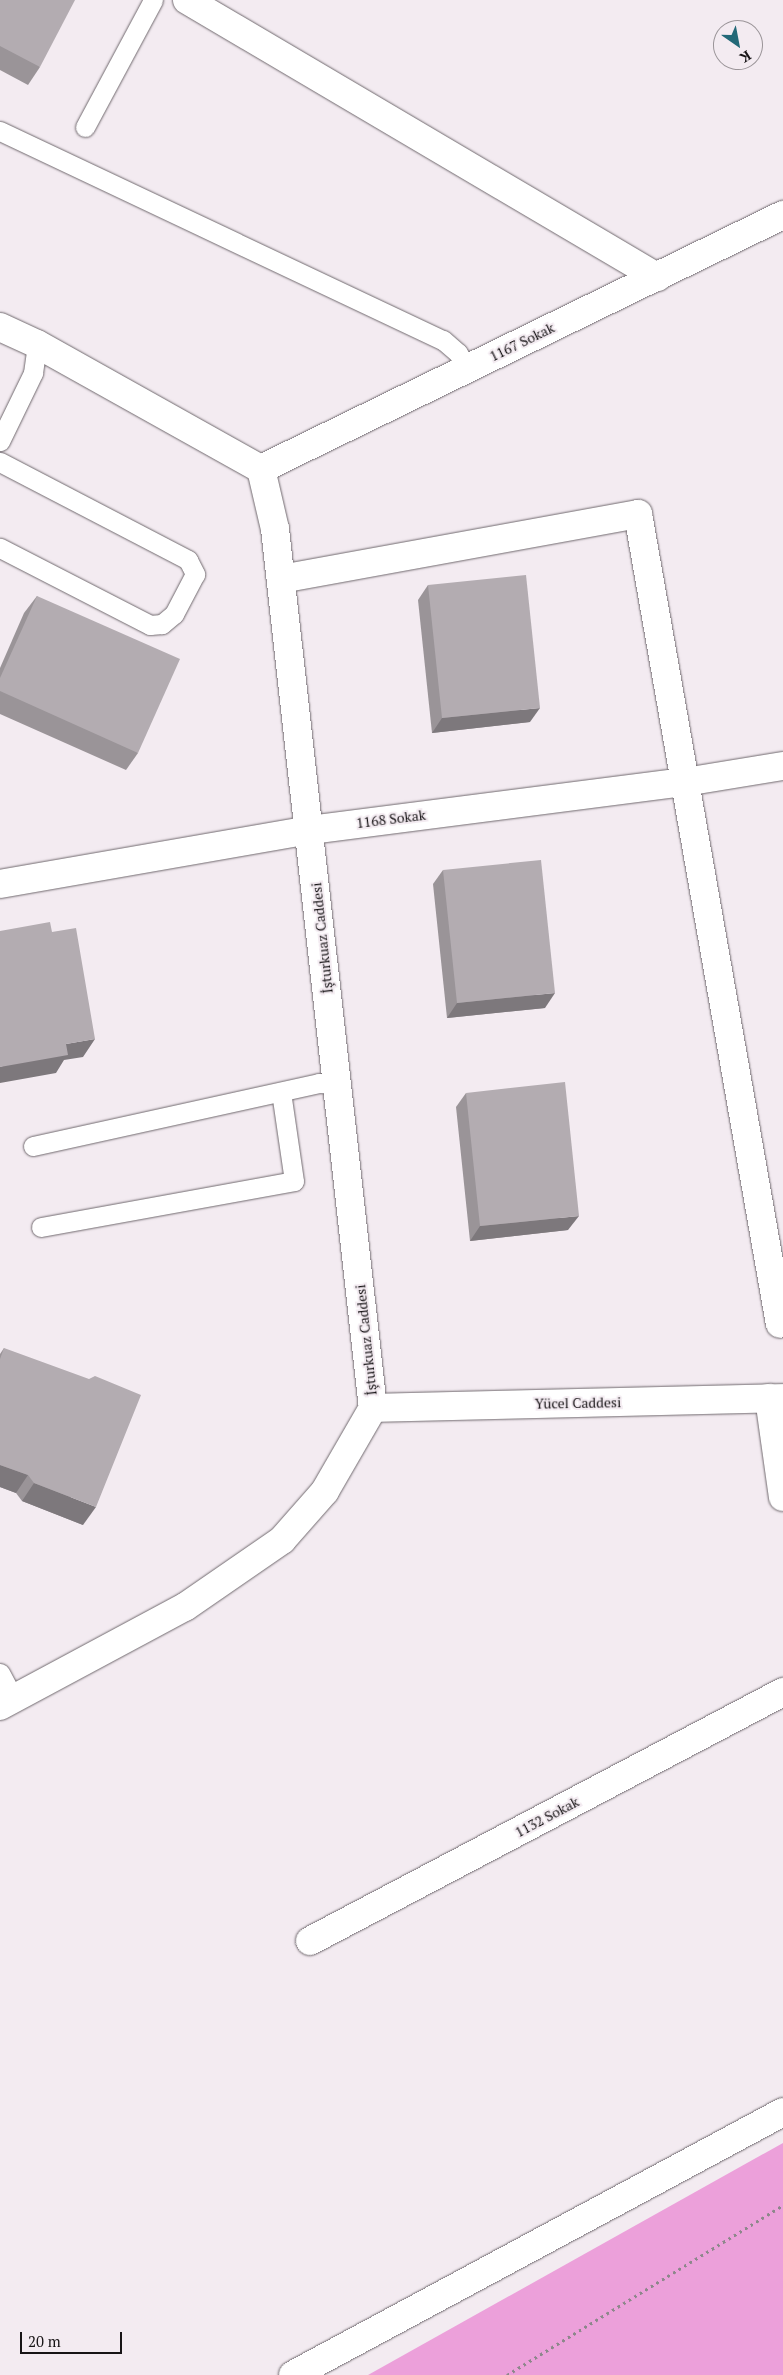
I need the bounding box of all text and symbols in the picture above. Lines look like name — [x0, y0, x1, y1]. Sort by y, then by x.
north arrow — [713, 20, 763, 70]
text: K — [737, 46, 755, 68]
street label: 1167 Sokak — [487, 319, 557, 365]
street label: 1168 Sokak — [355, 806, 427, 832]
street label: İşturkuaz Caddesi — [308, 882, 336, 994]
street label: İşturkuaz Caddesi — [352, 1284, 380, 1396]
street label: Yücel Caddesi — [535, 1394, 621, 1412]
street label: 1132 Sokak — [512, 1793, 582, 1841]
scale bar — [22, 2322, 125, 2354]
text: 20 m — [28, 2331, 61, 2351]

